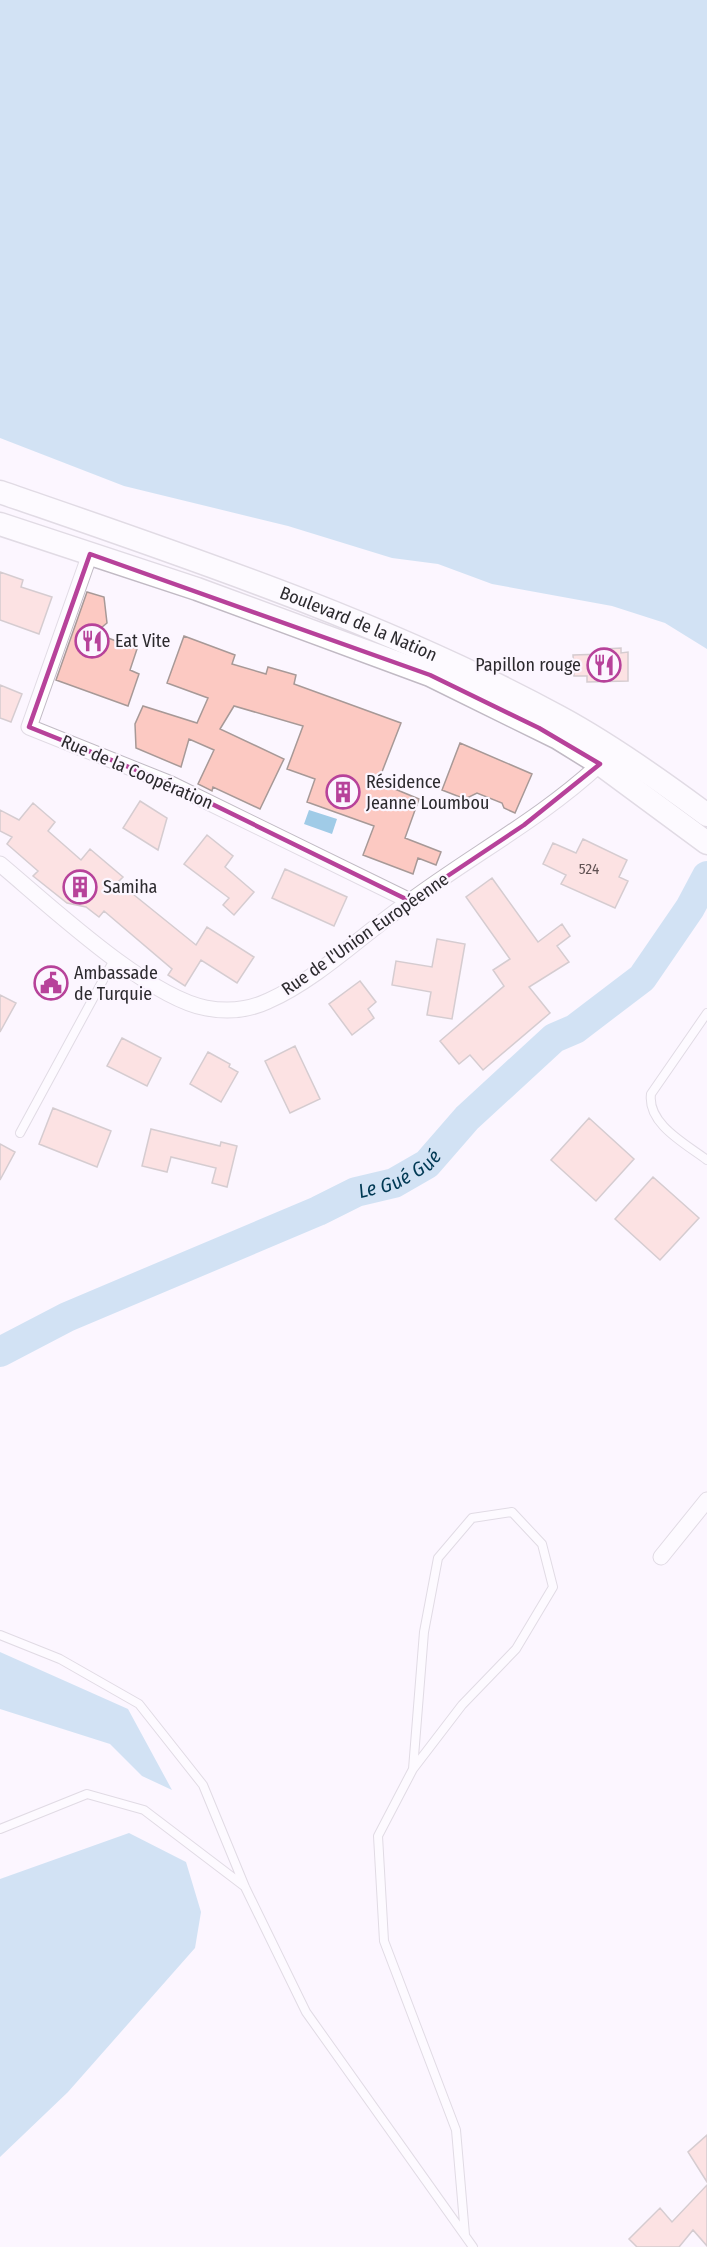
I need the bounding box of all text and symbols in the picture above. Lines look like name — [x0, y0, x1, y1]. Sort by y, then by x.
street label: Boulevard de la Nation — [277, 582, 441, 666]
restaurant icon: Eat Vite — [74, 623, 110, 659]
place label: Eat Vite — [115, 630, 170, 652]
restaurant icon: Papillon rouge — [586, 647, 622, 683]
place label: Papillon rouge — [475, 654, 581, 676]
street label: Rue de la Coopération — [58, 730, 216, 814]
place label: Résidence Jeanne Loumbou — [366, 771, 489, 814]
building icon: Résidence Jeanne Loumbou — [325, 774, 361, 810]
house number: 524 — [579, 860, 599, 878]
street label: Rue de l'Union Européenne — [277, 868, 453, 1000]
building icon: Samiha — [62, 869, 98, 905]
place label: Samiha — [103, 876, 158, 898]
place label: Ambassade de Turquie — [74, 962, 158, 1005]
public building icon: Ambassade de Turquie — [33, 965, 69, 1001]
water label: Le Gué Gué — [356, 1144, 446, 1203]

